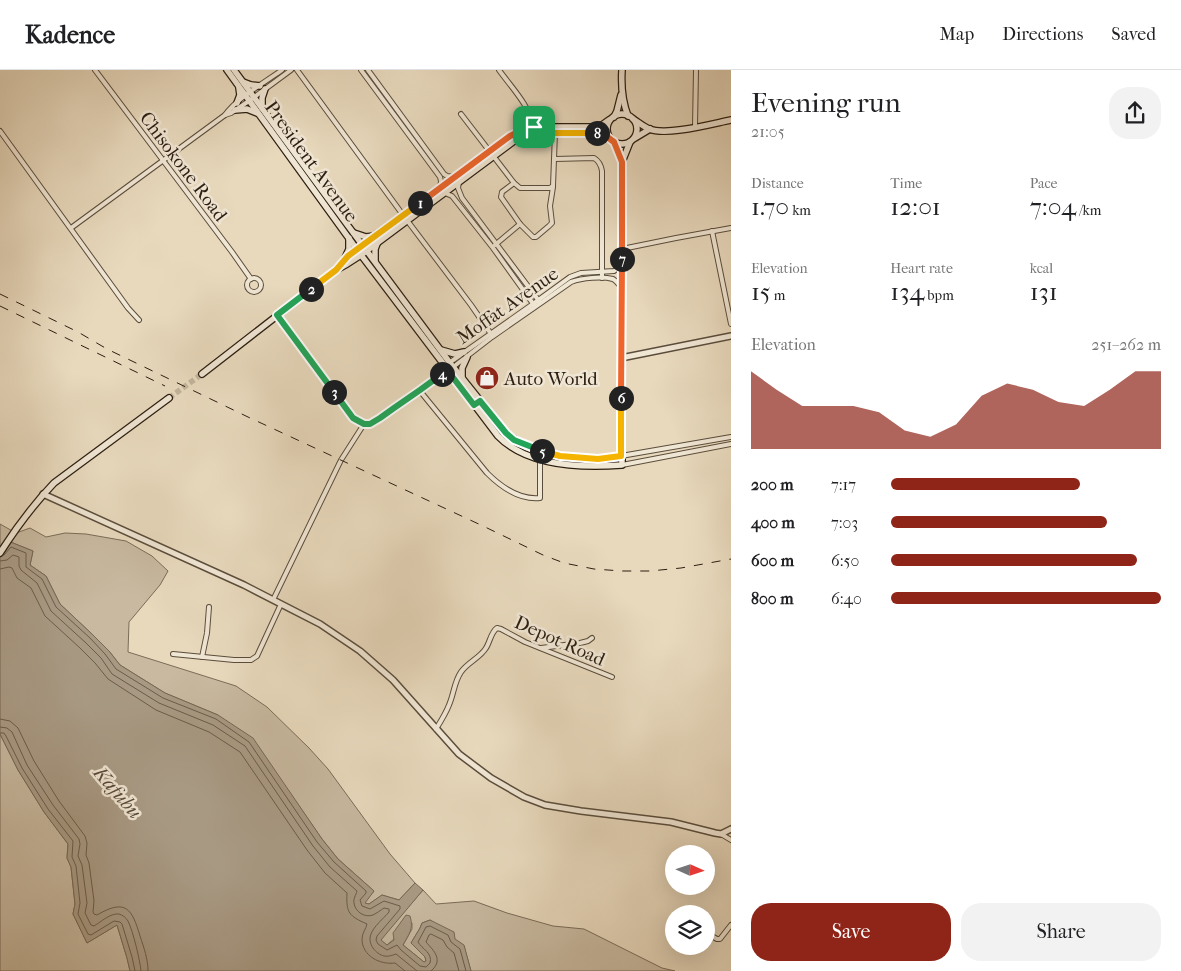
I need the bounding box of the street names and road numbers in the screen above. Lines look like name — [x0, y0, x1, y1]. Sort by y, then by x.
street label: President Avenue — [260, 97, 362, 226]
street label: Chisokone Road — [135, 108, 232, 226]
street label: Moffat Avenue — [453, 263, 563, 349]
street label: Depot Road — [511, 611, 609, 671]

